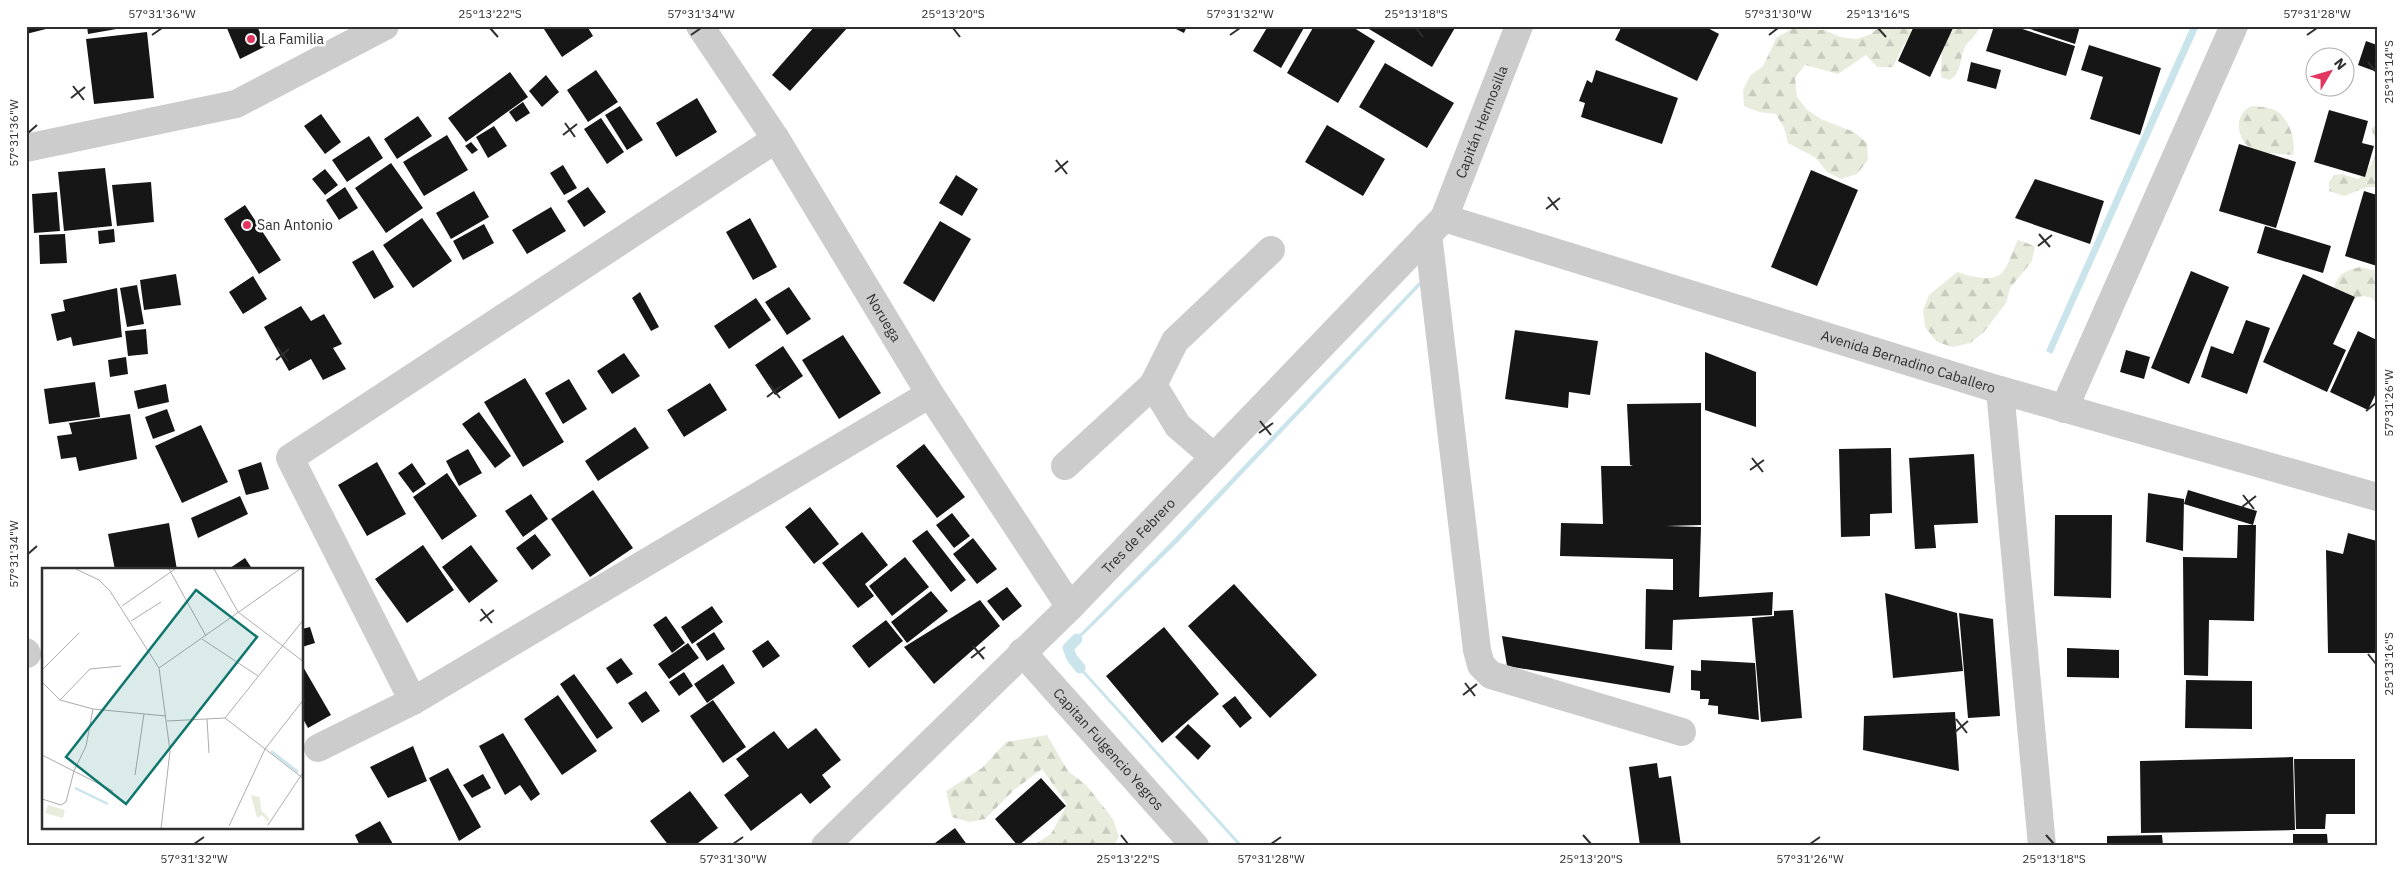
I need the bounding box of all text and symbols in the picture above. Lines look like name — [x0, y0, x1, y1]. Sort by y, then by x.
text: 57°31'36"W — [128, 6, 196, 21]
text: 25°13'22"S — [458, 6, 522, 21]
text: 57°31'34"W — [667, 6, 735, 21]
text: 25°13'20"S — [921, 6, 985, 21]
text: 57°31'32"W — [1206, 6, 1274, 21]
text: 25°13'18"S — [1384, 6, 1448, 21]
text: 57°31'30"W — [1744, 6, 1812, 21]
text: 25°13'16"S — [1846, 6, 1910, 21]
text: 57°31'28"W — [2283, 6, 2351, 21]
place label: La Familia — [261, 30, 325, 48]
marker: La Familia — [245, 33, 257, 45]
text: 25°13'14"S — [2381, 40, 2396, 104]
north arrow — [2306, 48, 2356, 98]
text: N — [2330, 54, 2350, 74]
street label: Capitán Hermosilla — [1451, 62, 1512, 181]
text: 57°31'36"W — [6, 99, 21, 167]
place label: San Antonio — [257, 216, 333, 234]
marker: San Antonio — [241, 219, 253, 231]
street label: Noruega — [862, 290, 906, 346]
street label: Avenida Bernadino Caballero — [1819, 326, 1998, 397]
text: 57°31'26"W — [2381, 369, 2396, 437]
street label: Tres de Febrero — [1098, 494, 1179, 578]
text: 57°31'34"W — [6, 520, 21, 588]
inset map — [42, 568, 304, 830]
text: 25°13'16"S — [2381, 632, 2396, 696]
street label: Capitan Fulgencio Yegros — [1049, 684, 1168, 814]
text: 57°31'32"W — [160, 851, 228, 866]
text: 57°31'30"W — [699, 851, 767, 866]
text: 25°13'22"S — [1096, 851, 1160, 866]
text: 57°31'28"W — [1237, 851, 1305, 866]
text: 25°13'20"S — [1559, 851, 1623, 866]
text: 57°31'26"W — [1776, 851, 1844, 866]
text: 25°13'18"S — [2022, 851, 2086, 866]

